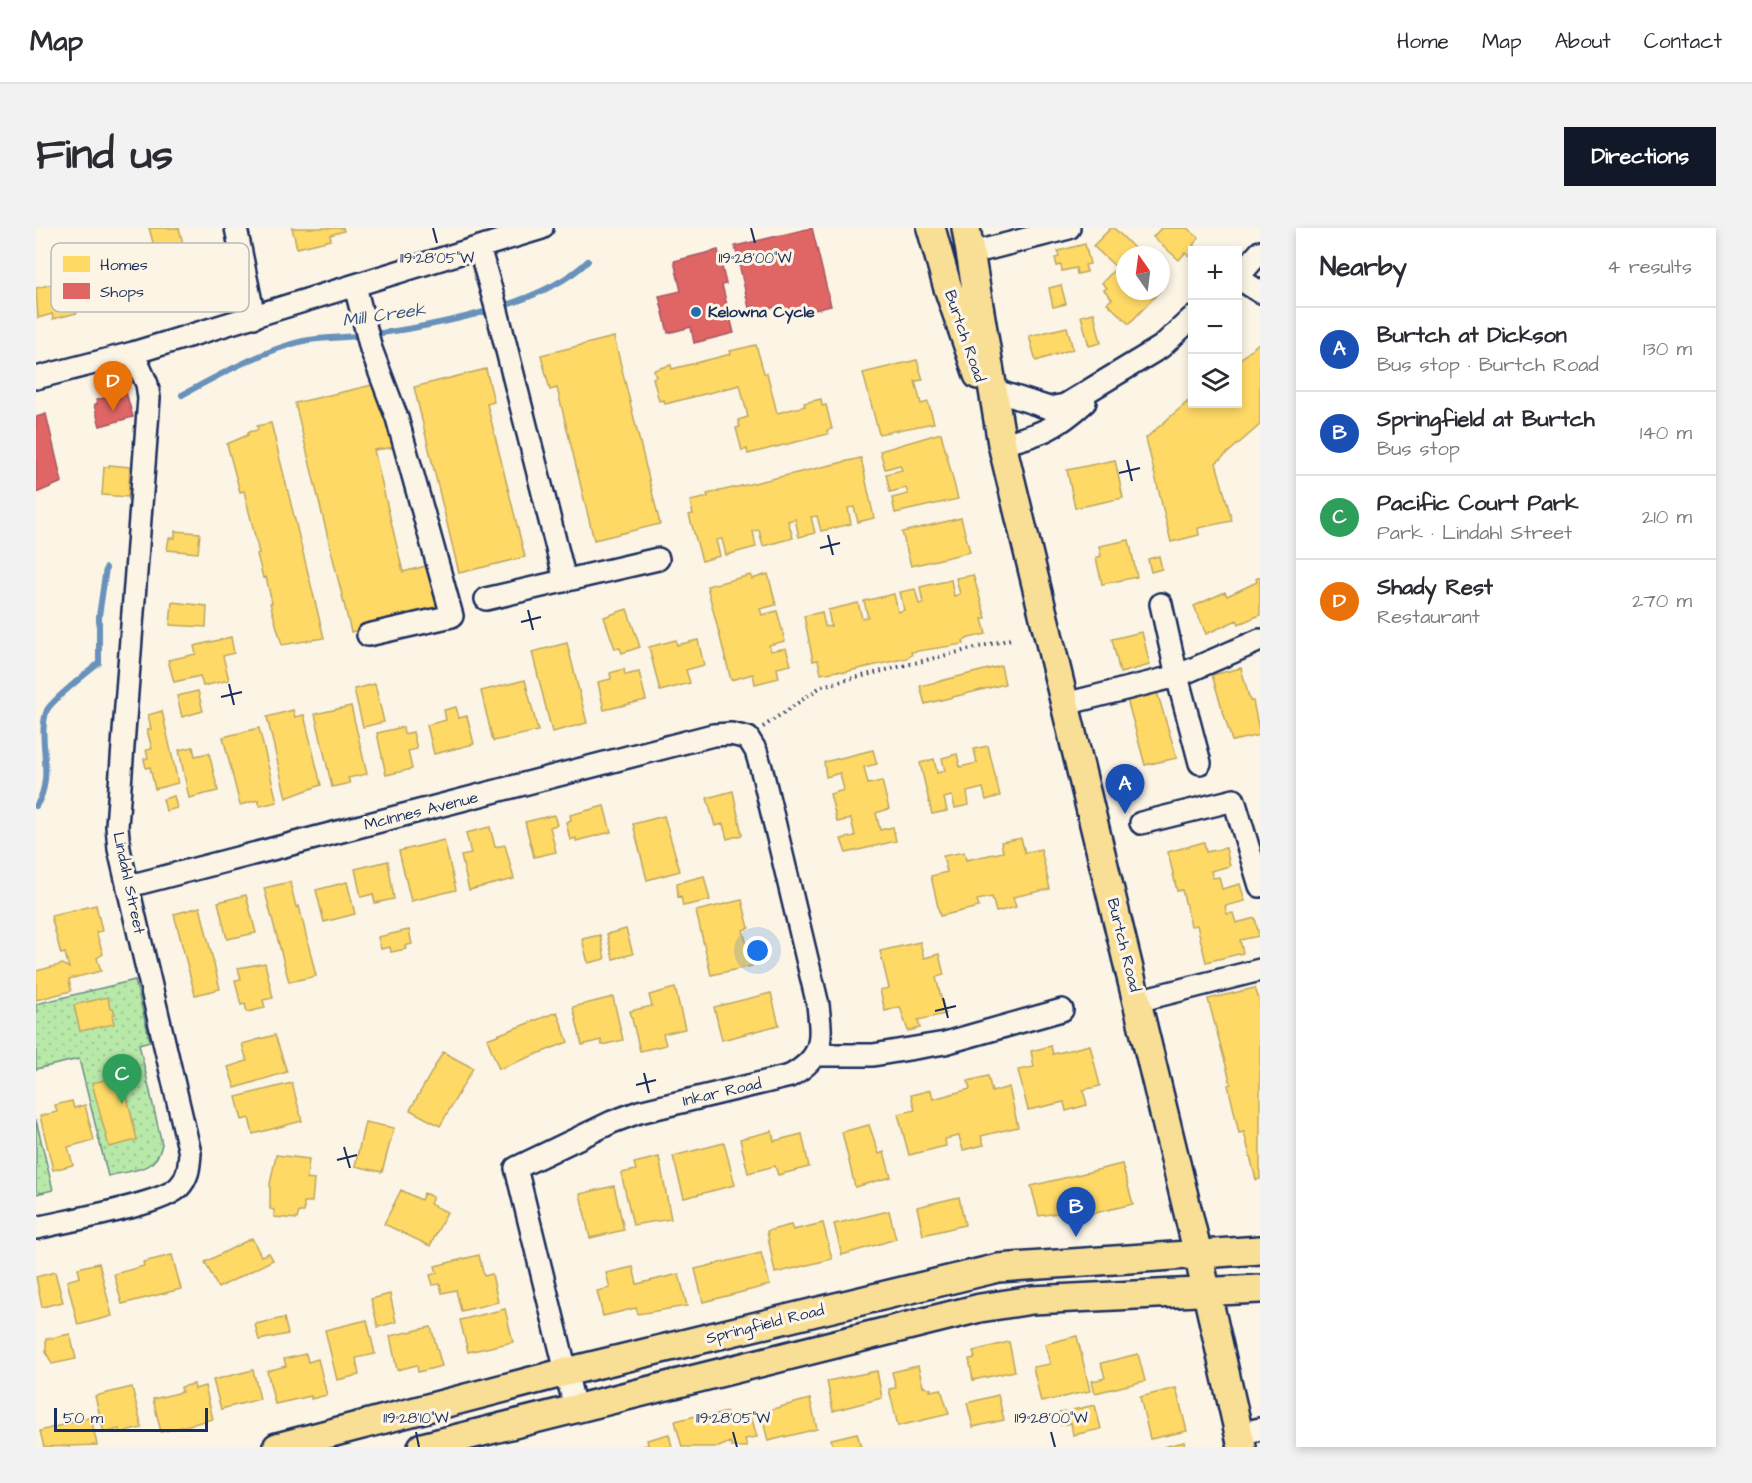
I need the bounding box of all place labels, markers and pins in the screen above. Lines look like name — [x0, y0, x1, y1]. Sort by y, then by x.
place label: Kelowna Cycle — [708, 301, 815, 324]
marker: Kelowna Cycle — [689, 305, 703, 319]
pin: D — [94, 362, 133, 411]
pin: A — [1106, 764, 1144, 814]
pin: C — [102, 1054, 142, 1104]
pin: B — [1056, 1188, 1096, 1237]

